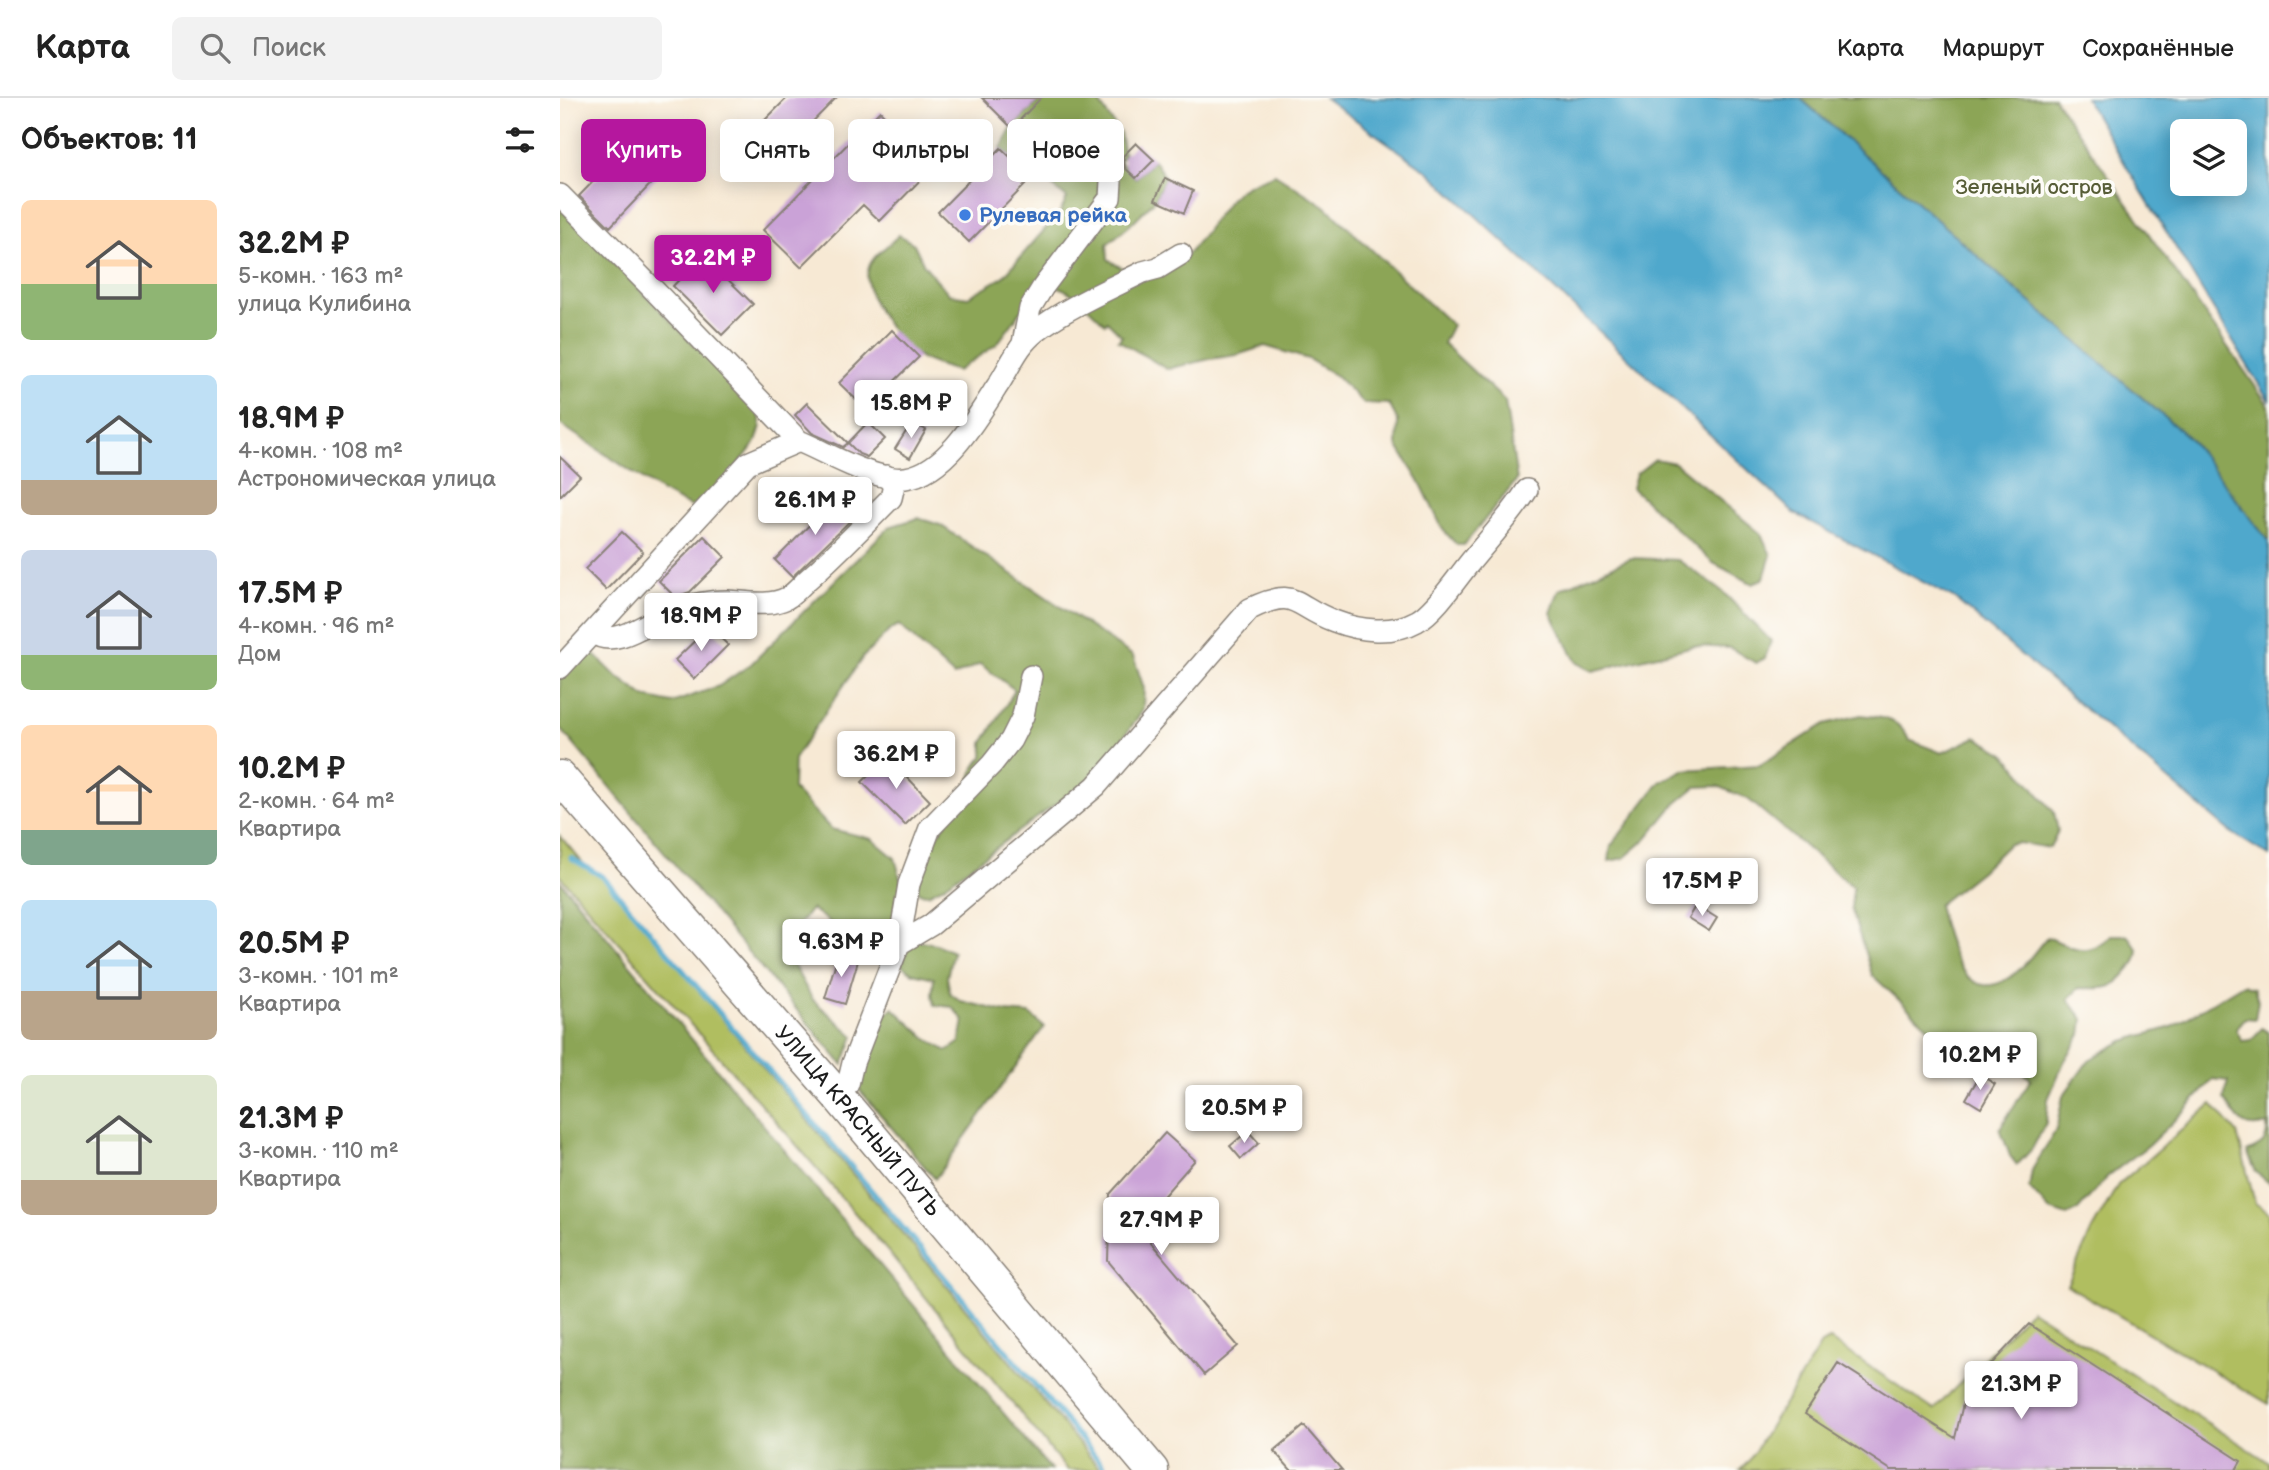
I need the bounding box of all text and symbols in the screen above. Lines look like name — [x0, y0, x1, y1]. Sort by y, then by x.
search box — [172, 17, 662, 80]
text: Карта — [35, 28, 130, 68]
icon: search — [196, 29, 234, 67]
text: Поиск — [252, 33, 326, 64]
text: Карта — [1837, 34, 1904, 63]
text: Маршрут — [1942, 34, 2044, 63]
text: Сохранённые — [2082, 34, 2234, 63]
chip: Купить — [581, 119, 706, 182]
chip: Снять — [720, 119, 834, 182]
chip: Фильтры — [848, 119, 993, 182]
chip: Новое — [1007, 119, 1124, 182]
map controls — [2170, 119, 2247, 196]
button: layers — [2170, 119, 2247, 196]
icon: filters — [501, 121, 539, 159]
text: Объектов: 11 — [21, 122, 198, 158]
park label: Зеленый остров — [1955, 175, 2113, 200]
place label: Рулевая рейка — [979, 203, 1128, 228]
marker: Рулевая рейка — [957, 207, 973, 223]
text: 32.2M ₽ — [238, 226, 349, 262]
icon: home — [77, 228, 161, 312]
pin: 32.2M ₽ — [648, 236, 778, 295]
text: 32.2M ₽ — [670, 244, 756, 272]
text: 5-комн. · 163 m² — [238, 262, 403, 290]
text: улица Кулибина — [238, 290, 411, 318]
pin: 15.8M ₽ — [846, 380, 976, 440]
text: 15.8M ₽ — [870, 389, 952, 417]
text: 18.9M ₽ — [238, 401, 344, 437]
icon: home — [77, 403, 161, 487]
text: 4-комн. · 108 m² — [238, 437, 403, 465]
text: Астрономическая улица — [238, 465, 496, 493]
pin: 26.1M ₽ — [750, 478, 880, 537]
text: 26.1M ₽ — [774, 486, 856, 514]
text: 17.5M ₽ — [238, 576, 343, 612]
icon: home — [77, 578, 161, 662]
pin: 18.9M ₽ — [636, 594, 766, 653]
text: 18.9M ₽ — [660, 602, 742, 630]
text: 4-комн. · 96 m² — [238, 612, 394, 640]
text: Дом — [238, 640, 281, 668]
pin: 36.2M ₽ — [831, 732, 961, 791]
text: 36.2M ₽ — [853, 740, 939, 768]
text: 10.2M ₽ — [238, 751, 345, 787]
icon: home — [77, 753, 161, 837]
text: 2-комн. · 64 m² — [238, 787, 395, 815]
text: Квартира — [238, 815, 341, 843]
pin: 17.5M ₽ — [1637, 858, 1767, 918]
text: 17.5M ₽ — [1662, 867, 1742, 895]
pin: 9.63M ₽ — [776, 920, 906, 979]
text: 20.5M ₽ — [238, 926, 349, 962]
icon: home — [77, 928, 161, 1012]
text: 9.63M ₽ — [798, 928, 884, 956]
text: 3-комн. · 101 m² — [238, 962, 399, 990]
text: Квартира — [238, 990, 341, 1018]
street label: УЛИЦА КРАСНЫЙ ПУТЬ — [770, 1021, 946, 1221]
pin: 10.2M ₽ — [1915, 1032, 2045, 1092]
text: 10.2M ₽ — [1939, 1041, 2021, 1069]
pin: 20.5M ₽ — [1179, 1086, 1309, 1145]
text: 20.5M ₽ — [1201, 1094, 1287, 1122]
text: 21.3M ₽ — [238, 1101, 344, 1137]
icon: home — [77, 1103, 161, 1187]
text: 3-комн. · 110 m² — [238, 1137, 399, 1165]
text: Квартира — [238, 1165, 341, 1193]
pin: 27.9M ₽ — [1096, 1198, 1226, 1257]
text: 27.9M ₽ — [1119, 1206, 1203, 1234]
pin: 21.3M ₽ — [1956, 1362, 2086, 1421]
text: 21.3M ₽ — [1981, 1370, 2061, 1398]

